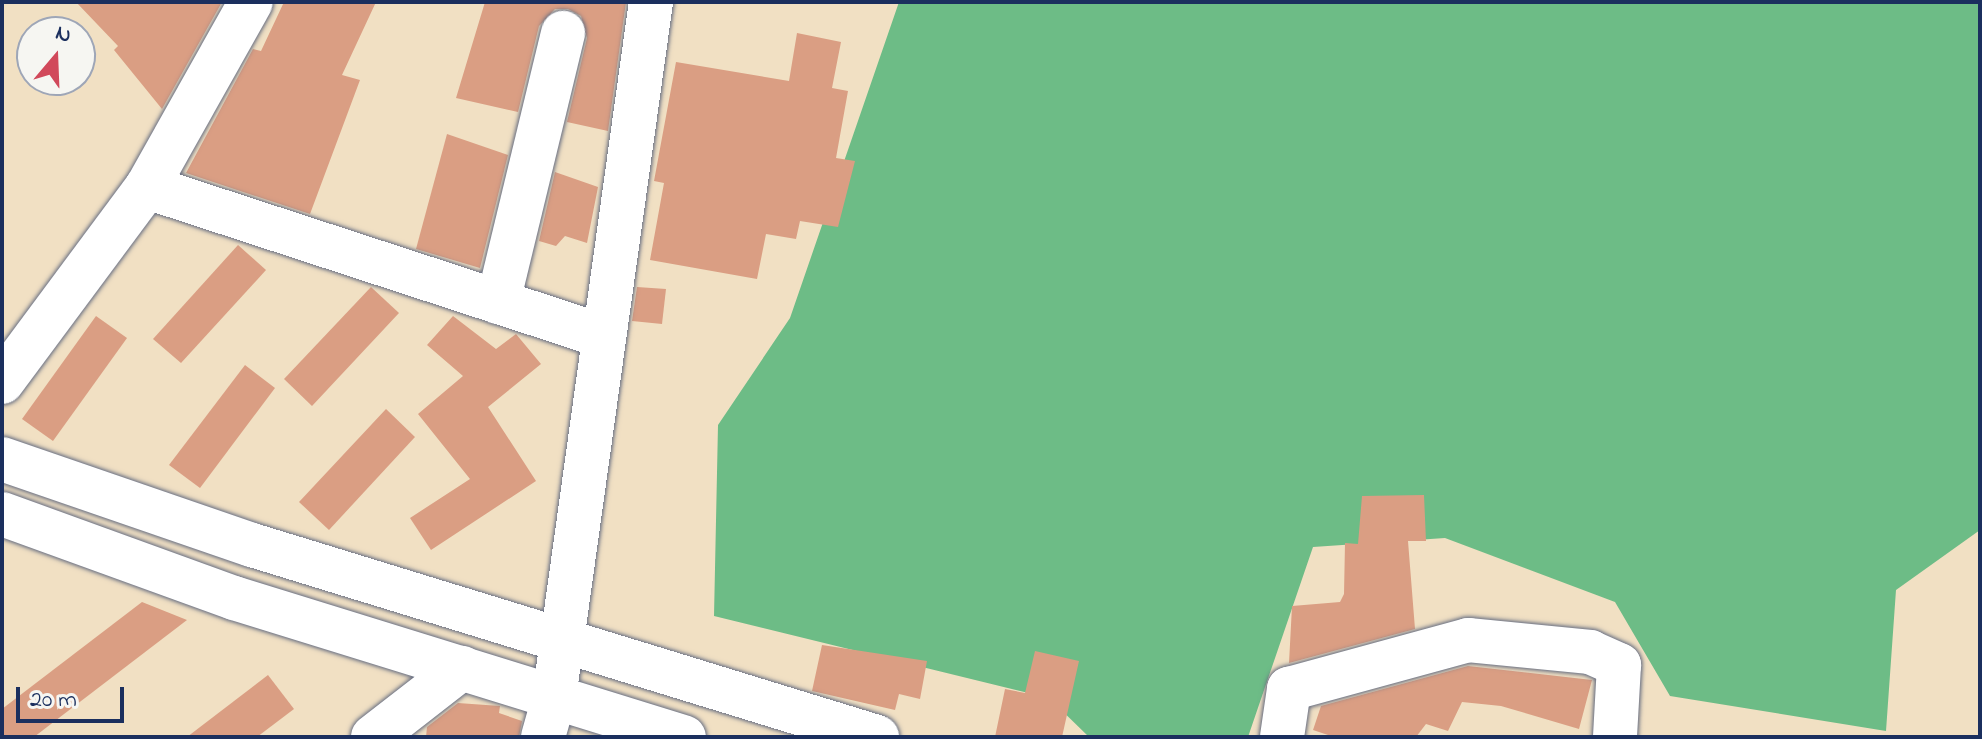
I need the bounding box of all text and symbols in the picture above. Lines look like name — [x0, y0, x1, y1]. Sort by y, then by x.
north arrow — [16, 16, 96, 96]
text: N — [51, 18, 75, 53]
scale bar — [20, 671, 128, 721]
text: 20 m — [30, 683, 77, 718]

